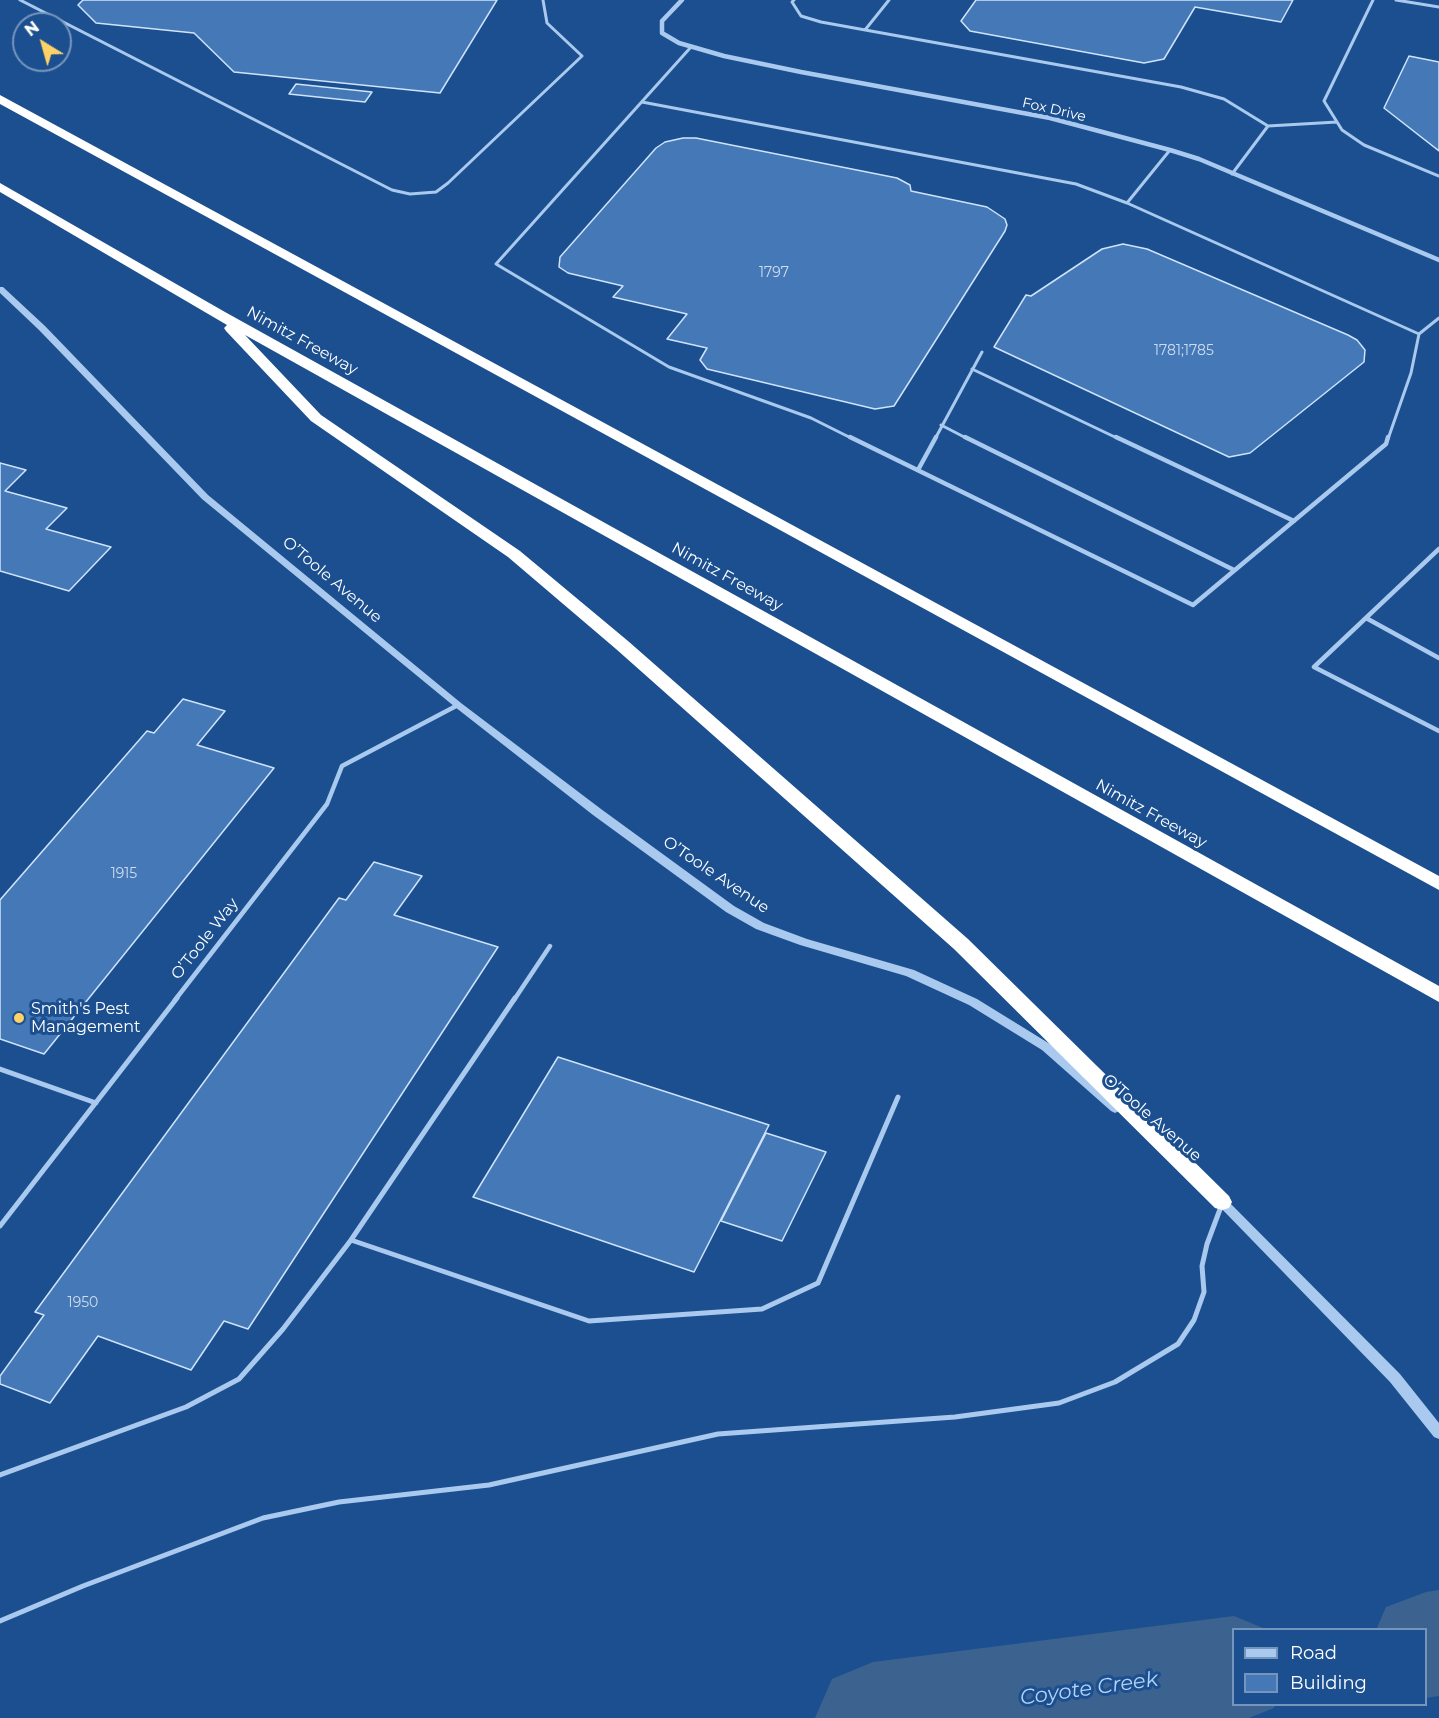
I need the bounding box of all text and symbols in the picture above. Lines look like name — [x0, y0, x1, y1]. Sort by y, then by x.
north arrow — [12, 12, 72, 72]
text: N — [21, 17, 43, 40]
street label: Fox Drive — [1020, 95, 1088, 125]
house number: 1797 — [759, 265, 789, 281]
street label: Nimitz Freeway — [243, 302, 361, 380]
house number: 1781;1785 — [1154, 343, 1214, 359]
street label: O’Toole Avenue — [278, 533, 386, 627]
street label: Nimitz Freeway — [668, 538, 786, 616]
street label: Nimitz Freeway — [1092, 775, 1210, 853]
street label: O’Toole Avenue — [659, 832, 773, 918]
house number: 1915 — [111, 866, 137, 882]
street label: O’Toole Way — [167, 894, 243, 984]
place label: Smith's Pest Management — [31, 999, 141, 1037]
marker: Smith's Pest Management — [12, 1011, 26, 1025]
street label: O’Toole Avenue — [1099, 1070, 1205, 1166]
house number: 1950 — [68, 1295, 98, 1311]
legend — [1232, 1628, 1427, 1706]
text: Road — [1290, 1642, 1337, 1664]
water label: Coyote Creek — [1018, 1667, 1160, 1711]
text: Building — [1290, 1672, 1367, 1694]

